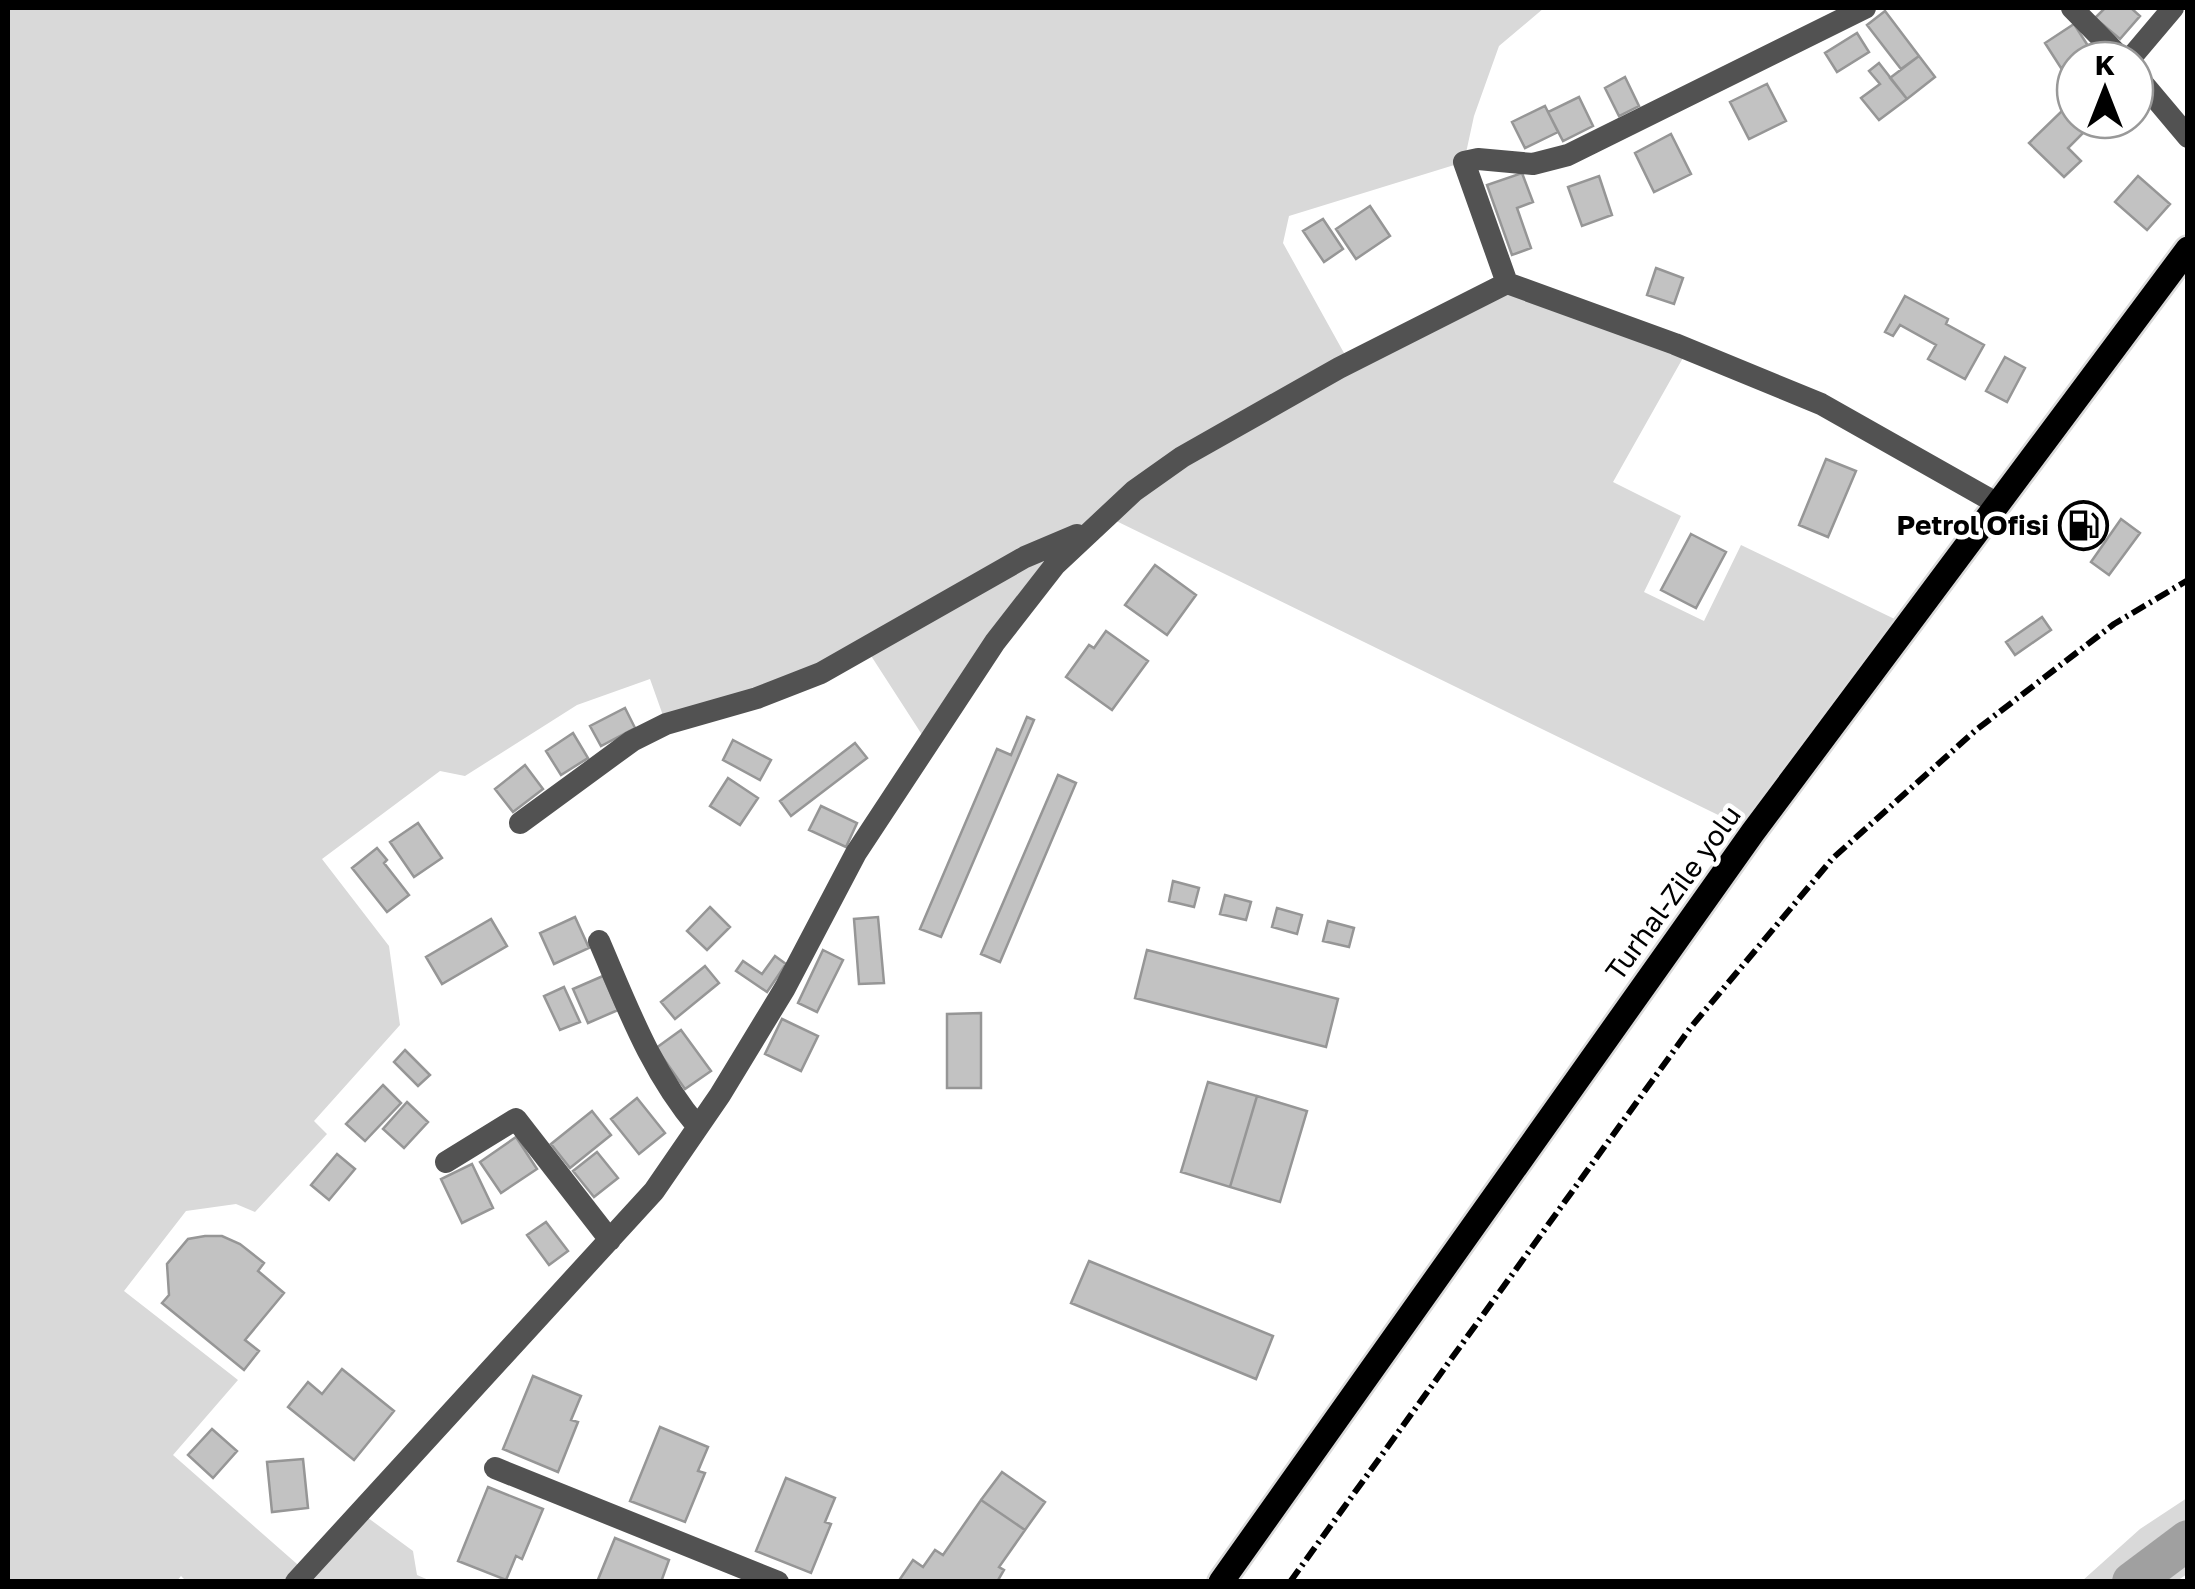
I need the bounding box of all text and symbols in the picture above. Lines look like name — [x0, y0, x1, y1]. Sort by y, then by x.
north arrow — [2055, 40, 2155, 140]
text: K — [2095, 48, 2115, 81]
fuel station icon: Petrol Ofisi — [2058, 499, 2110, 551]
place label: Petrol Ofisi — [1896, 508, 2049, 541]
street label: Turhal-Zile yolu — [1598, 799, 1747, 987]

